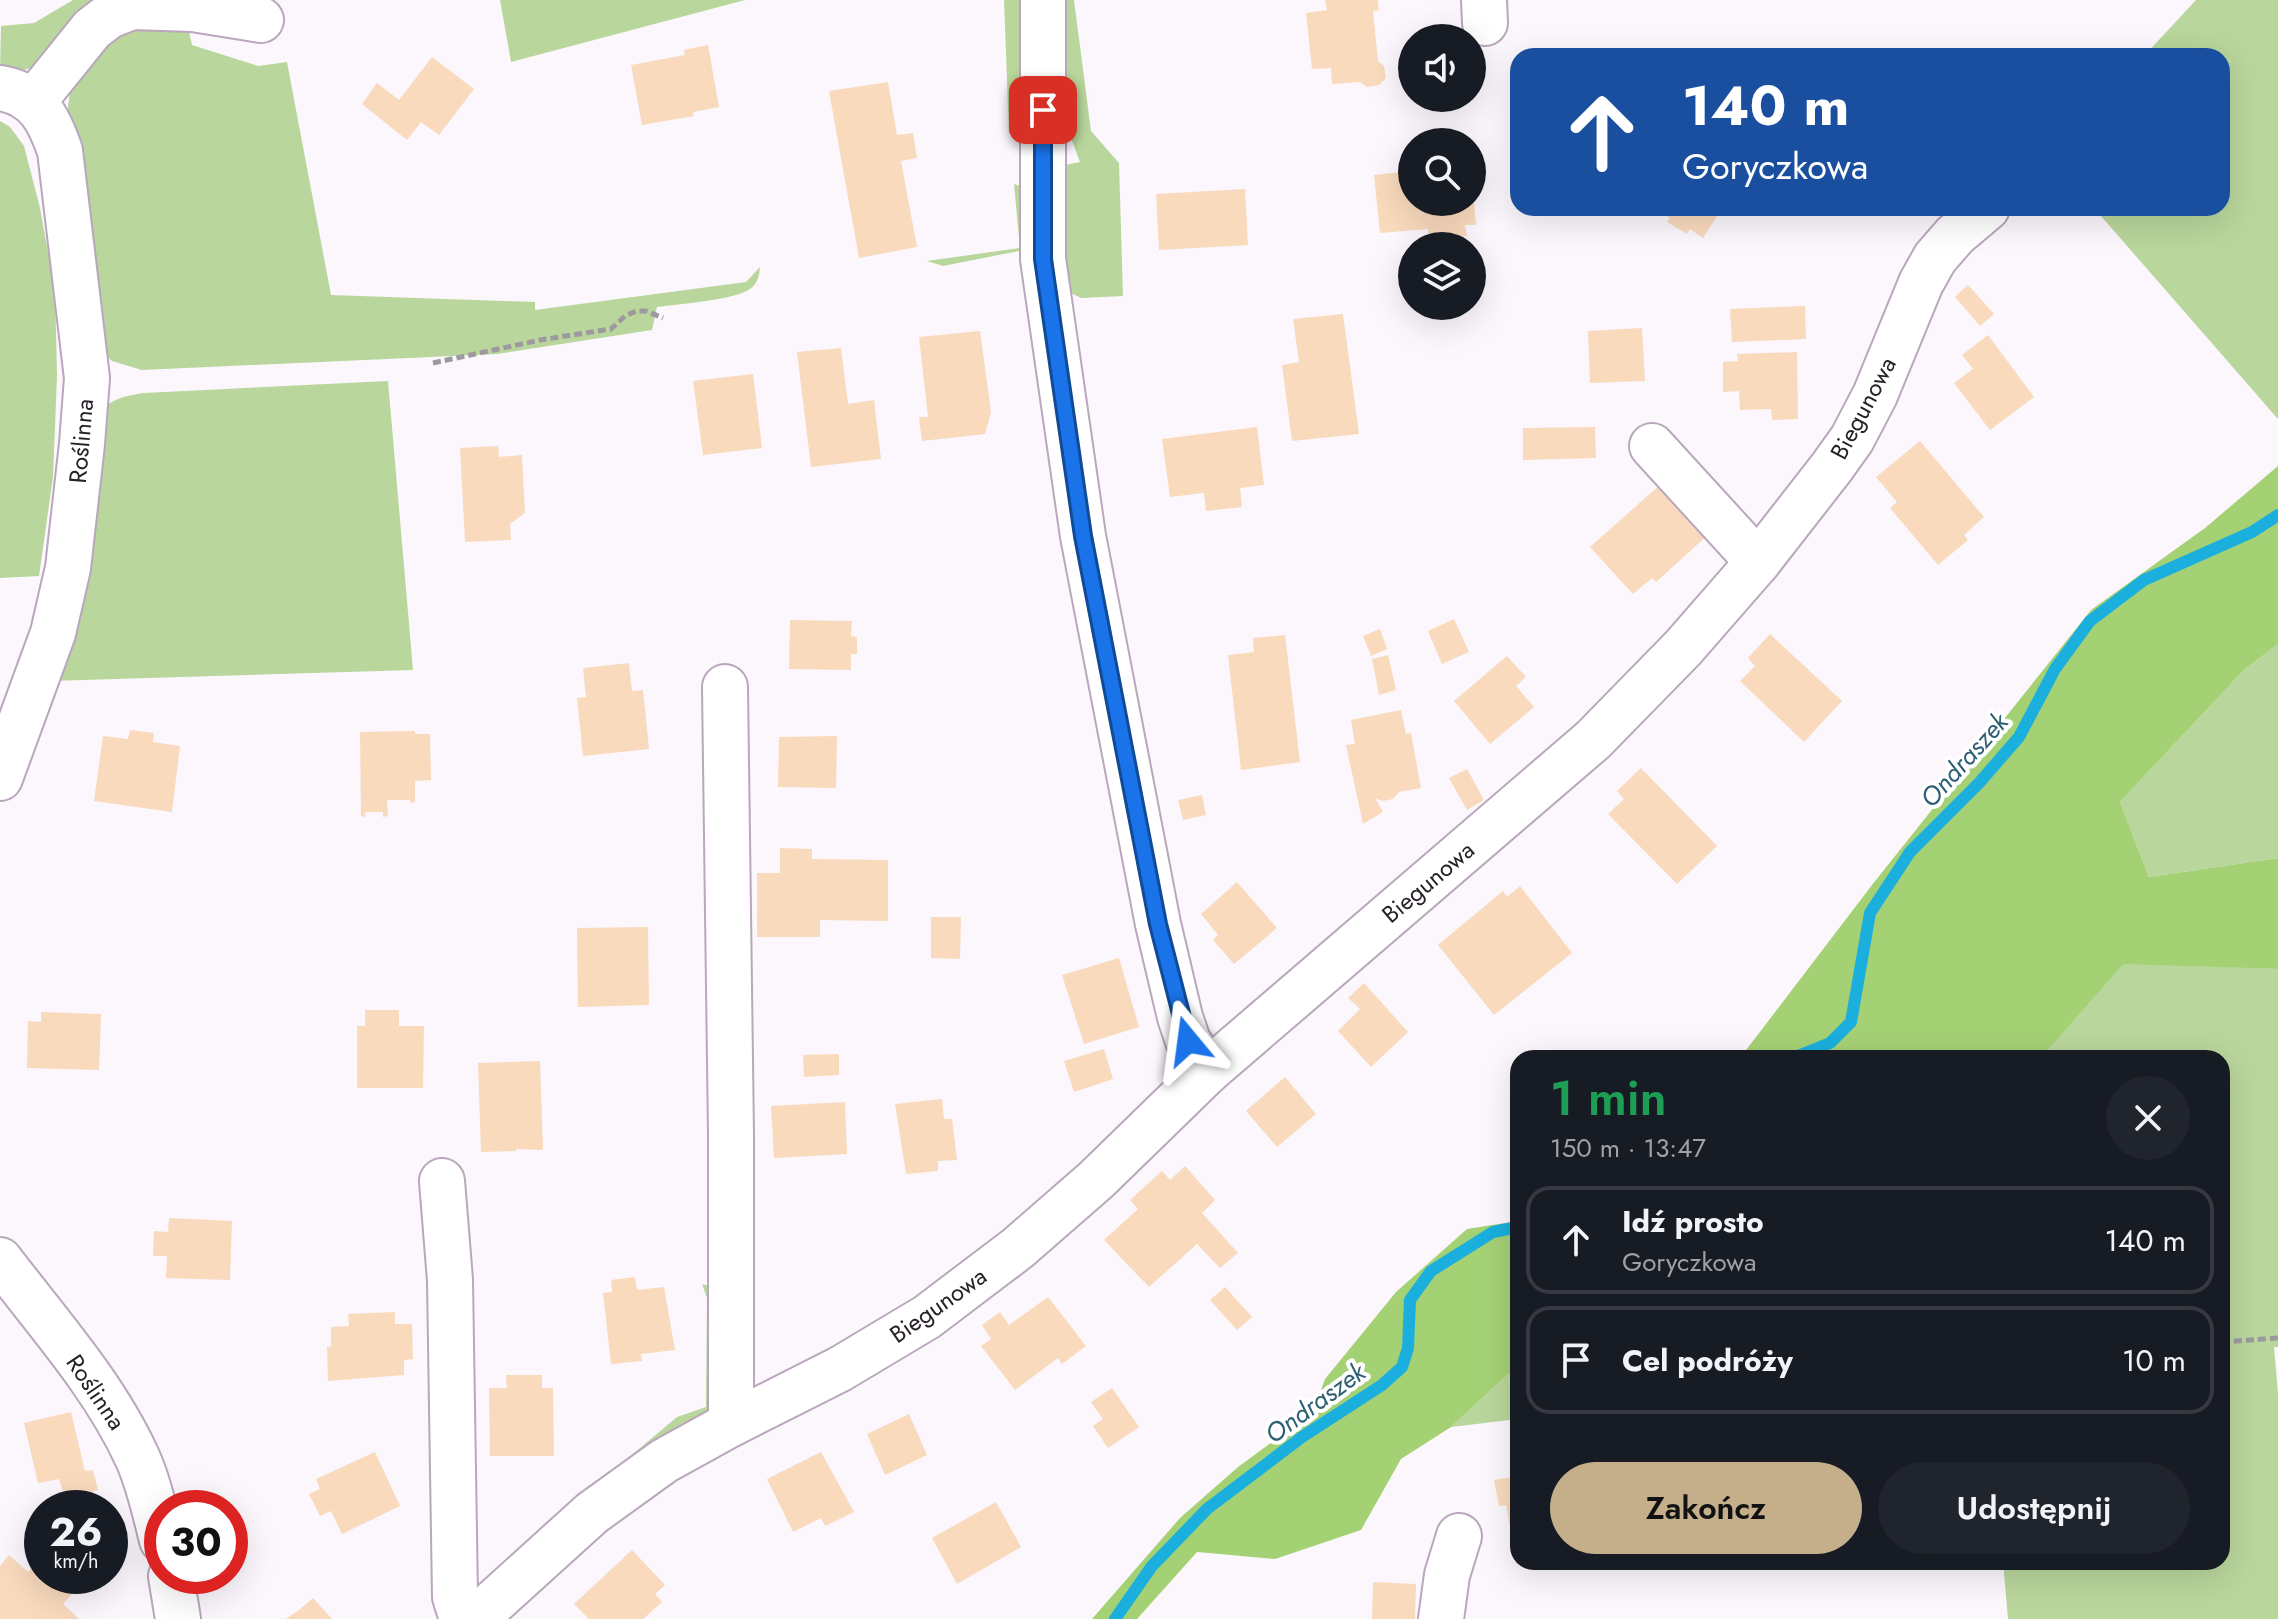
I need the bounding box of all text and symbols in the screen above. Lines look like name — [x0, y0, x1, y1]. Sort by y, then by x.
map controls — [1398, 24, 1486, 320]
button: sound — [1398, 24, 1486, 112]
text: 140 m — [1682, 65, 1849, 146]
pin — [1009, 76, 1077, 144]
icon: ahead — [1550, 80, 1654, 184]
icon: arrive — [1021, 88, 1065, 132]
button: search — [1398, 128, 1486, 216]
text: Goryczkowa — [1682, 140, 1868, 192]
button: layers — [1398, 232, 1486, 320]
street label: Biegunowa — [1821, 351, 1905, 465]
street label: Roślinna — [60, 397, 102, 485]
water label: Ondraszek — [1911, 703, 2018, 816]
street label: Biegunowa — [1374, 833, 1482, 931]
position arrow — [1146, 999, 1230, 1083]
text: 1 min — [1550, 1064, 1667, 1133]
button: close — [2106, 1076, 2190, 1160]
text: 150 m · 13:47 — [1550, 1129, 1706, 1167]
text: Idź prosto — [1622, 1200, 1764, 1243]
icon: ahead — [1554, 1218, 1598, 1262]
text: 140 m — [2105, 1219, 2186, 1262]
text: Goryczkowa — [1622, 1243, 1757, 1281]
street label: Biegunowa — [882, 1259, 994, 1351]
icon: arrive — [1554, 1338, 1598, 1382]
text: Cel podróży — [1622, 1339, 1793, 1382]
text: 10 m — [2122, 1339, 2186, 1382]
street label: Roślinna — [58, 1347, 134, 1437]
water label: Ondraszek — [1257, 1352, 1375, 1452]
button: Zakończ — [1550, 1462, 1862, 1554]
button: Udostępnij — [1878, 1462, 2190, 1554]
speed limit sign: 30 — [144, 1490, 248, 1594]
text: 26 — [50, 1503, 103, 1561]
text: km/h — [53, 1547, 99, 1576]

